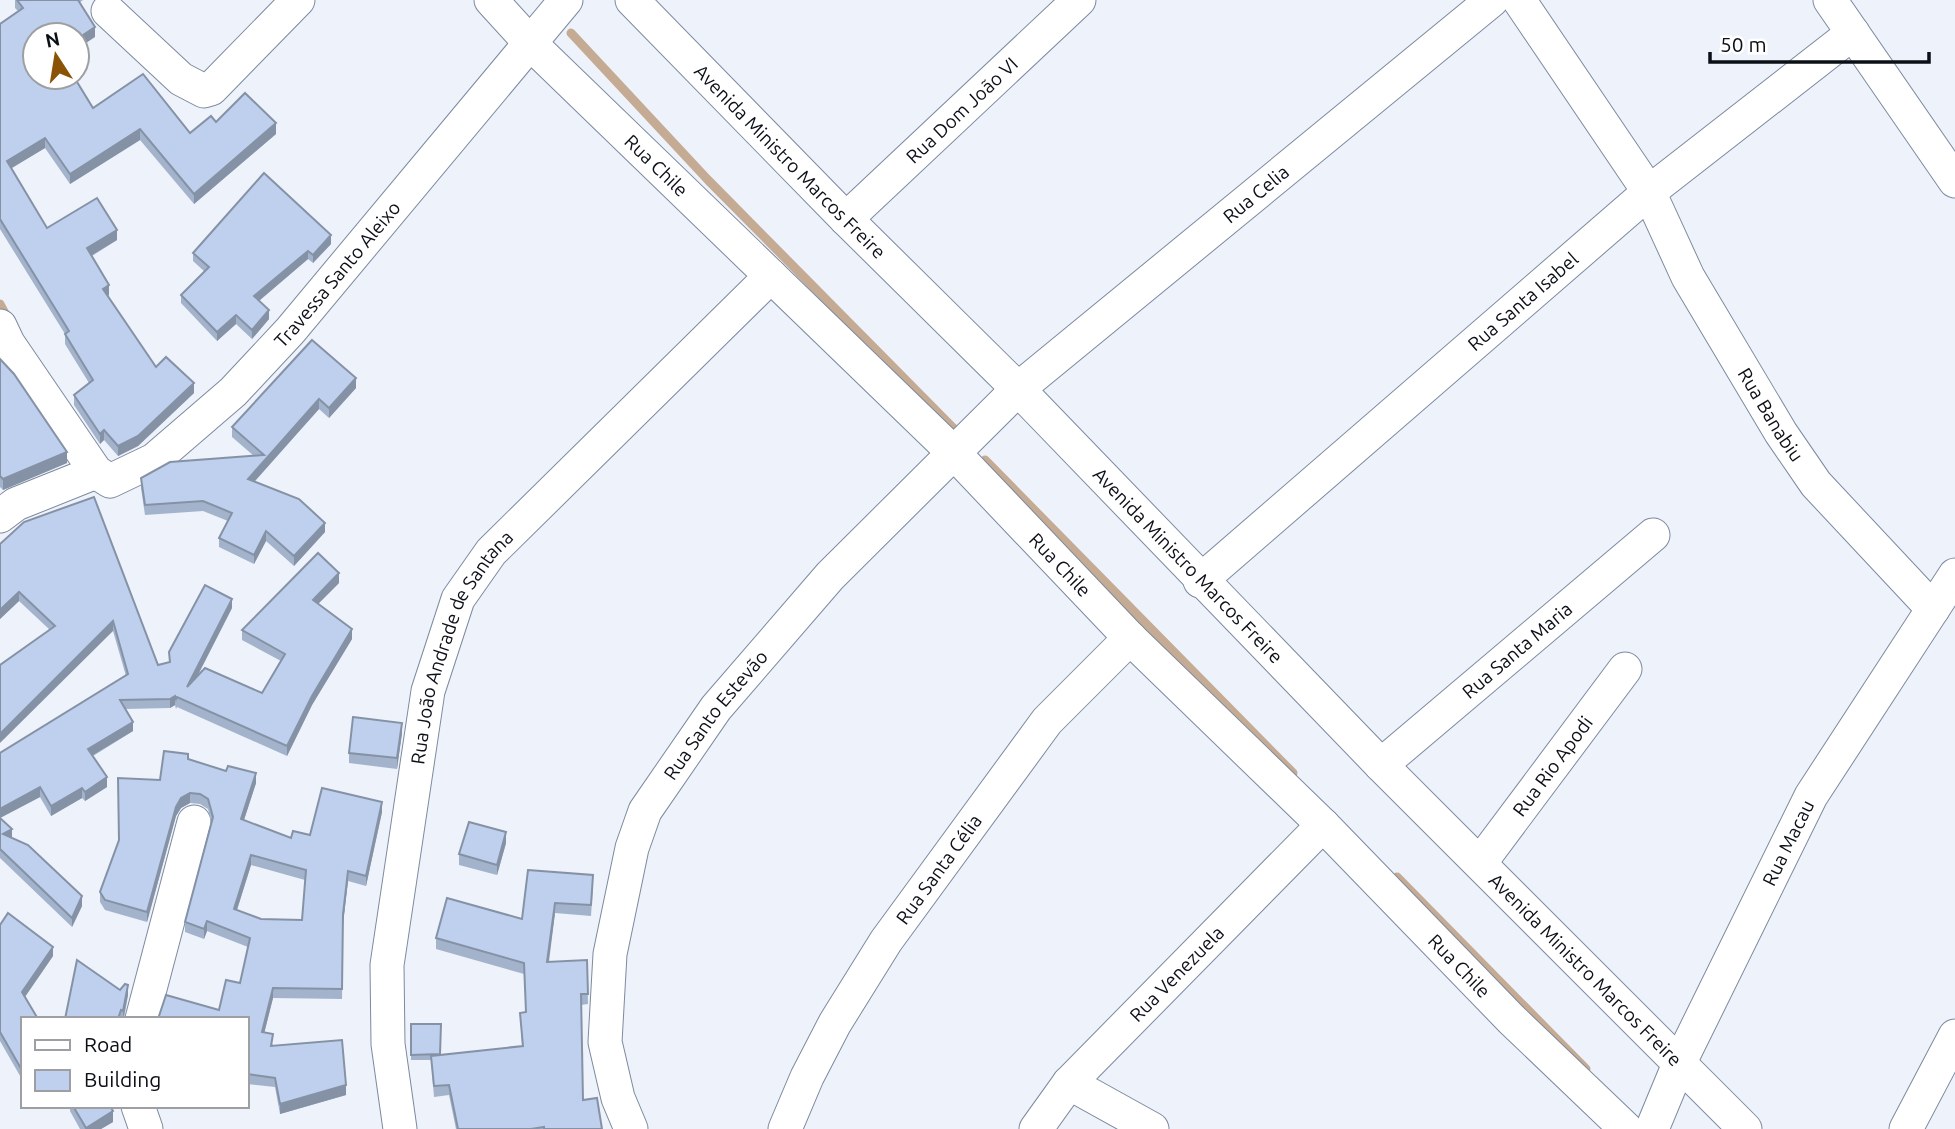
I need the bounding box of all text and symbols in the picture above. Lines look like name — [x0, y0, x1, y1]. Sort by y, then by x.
north arrow — [21, 21, 91, 91]
scale bar — [1710, 21, 1929, 65]
text: N — [43, 27, 62, 52]
text: 50 m — [1720, 32, 1767, 56]
street label: Rua Dom João VI — [902, 52, 1022, 168]
street label: Avenida Ministro Marcos Freire — [690, 60, 890, 263]
street label: Rua Chile — [620, 130, 693, 201]
street label: Rua Celia — [1219, 160, 1293, 227]
street label: Travessa Santo Aleixo — [270, 197, 405, 352]
street label: Rua Santa Isabel — [1463, 248, 1582, 355]
street label: Rua Banabiu — [1734, 364, 1808, 466]
street label: Avenida Ministro Marcos Freire — [1089, 463, 1287, 668]
street label: Rua João Andrade de Santana — [406, 526, 517, 766]
street label: Rua Chile — [1025, 528, 1096, 601]
street label: Rua Santa Maria — [1458, 597, 1576, 703]
street label: Rua Santo Estevão — [659, 646, 772, 784]
street label: Rua Rio Apodi — [1508, 712, 1597, 820]
street label: Rua Macau — [1758, 796, 1818, 889]
street label: Rua Santa Célia — [891, 810, 986, 928]
street label: Avenida Ministro Marcos Freire — [1485, 869, 1686, 1070]
street label: Rua Venezuela — [1125, 921, 1228, 1026]
street label: Rua Chile — [1424, 930, 1495, 1002]
legend — [21, 1017, 248, 1108]
text: Road — [84, 1032, 132, 1056]
text: Building — [84, 1067, 161, 1091]

